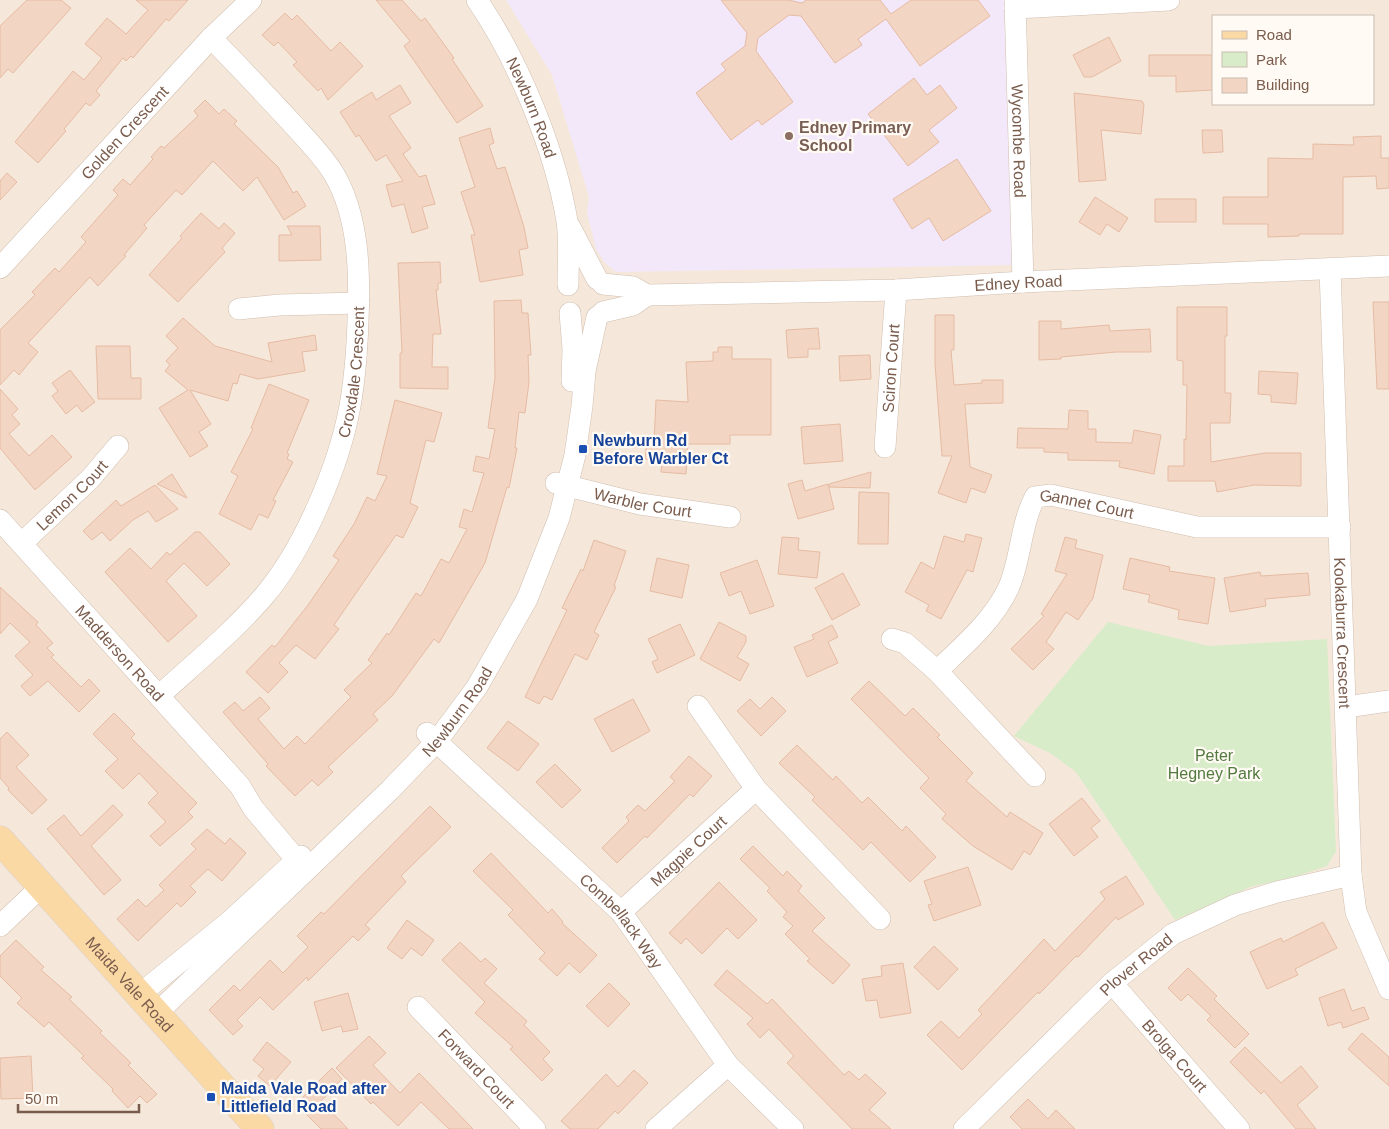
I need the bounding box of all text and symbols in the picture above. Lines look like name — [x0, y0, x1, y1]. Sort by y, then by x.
legend — [1212, 15, 1374, 105]
text: Road — [1256, 26, 1292, 43]
text: Park — [1256, 51, 1287, 68]
street label: Newburn Road — [503, 55, 559, 160]
text: Building — [1256, 76, 1309, 93]
street label: Golden Crescent — [78, 82, 172, 183]
street label: Wycombe Road — [1008, 84, 1029, 198]
place label: Edney Primary School — [799, 119, 911, 154]
marker: Edney Primary School — [783, 130, 795, 142]
street label: Edney Road — [974, 272, 1063, 294]
street label: Croxdale Crescent — [335, 306, 367, 440]
street label: Sciron Court — [879, 323, 903, 413]
place label: Newburn Rd Before Warbler Ct — [593, 432, 729, 467]
marker: Newburn Rd Before Warbler Ct — [577, 443, 589, 455]
street label: Lemon Court — [33, 457, 111, 534]
street label: Warbler Court — [592, 485, 693, 520]
street label: Gannet Court — [1039, 487, 1136, 522]
street label: Kookaburra Crescent — [1331, 557, 1353, 709]
street label: Madderson Road — [72, 602, 167, 705]
street label: Newburn Road — [419, 664, 496, 760]
park label: Peter Hegney Park — [1168, 747, 1261, 782]
street label: Magpie Court — [647, 812, 730, 890]
street label: Combellack Way — [576, 870, 666, 972]
street label: Plover Road — [1096, 930, 1175, 999]
street label: Maida Vale Road — [82, 934, 176, 1035]
street label: Brolga Court — [1139, 1016, 1211, 1096]
street label: Forward Court — [435, 1026, 518, 1112]
place label: Maida Vale Road after Littlefield Road — [221, 1080, 386, 1115]
scale bar — [18, 1082, 139, 1114]
text: 50 m — [25, 1090, 58, 1107]
marker: Maida Vale Road after Littlefield Road — [205, 1091, 217, 1103]

